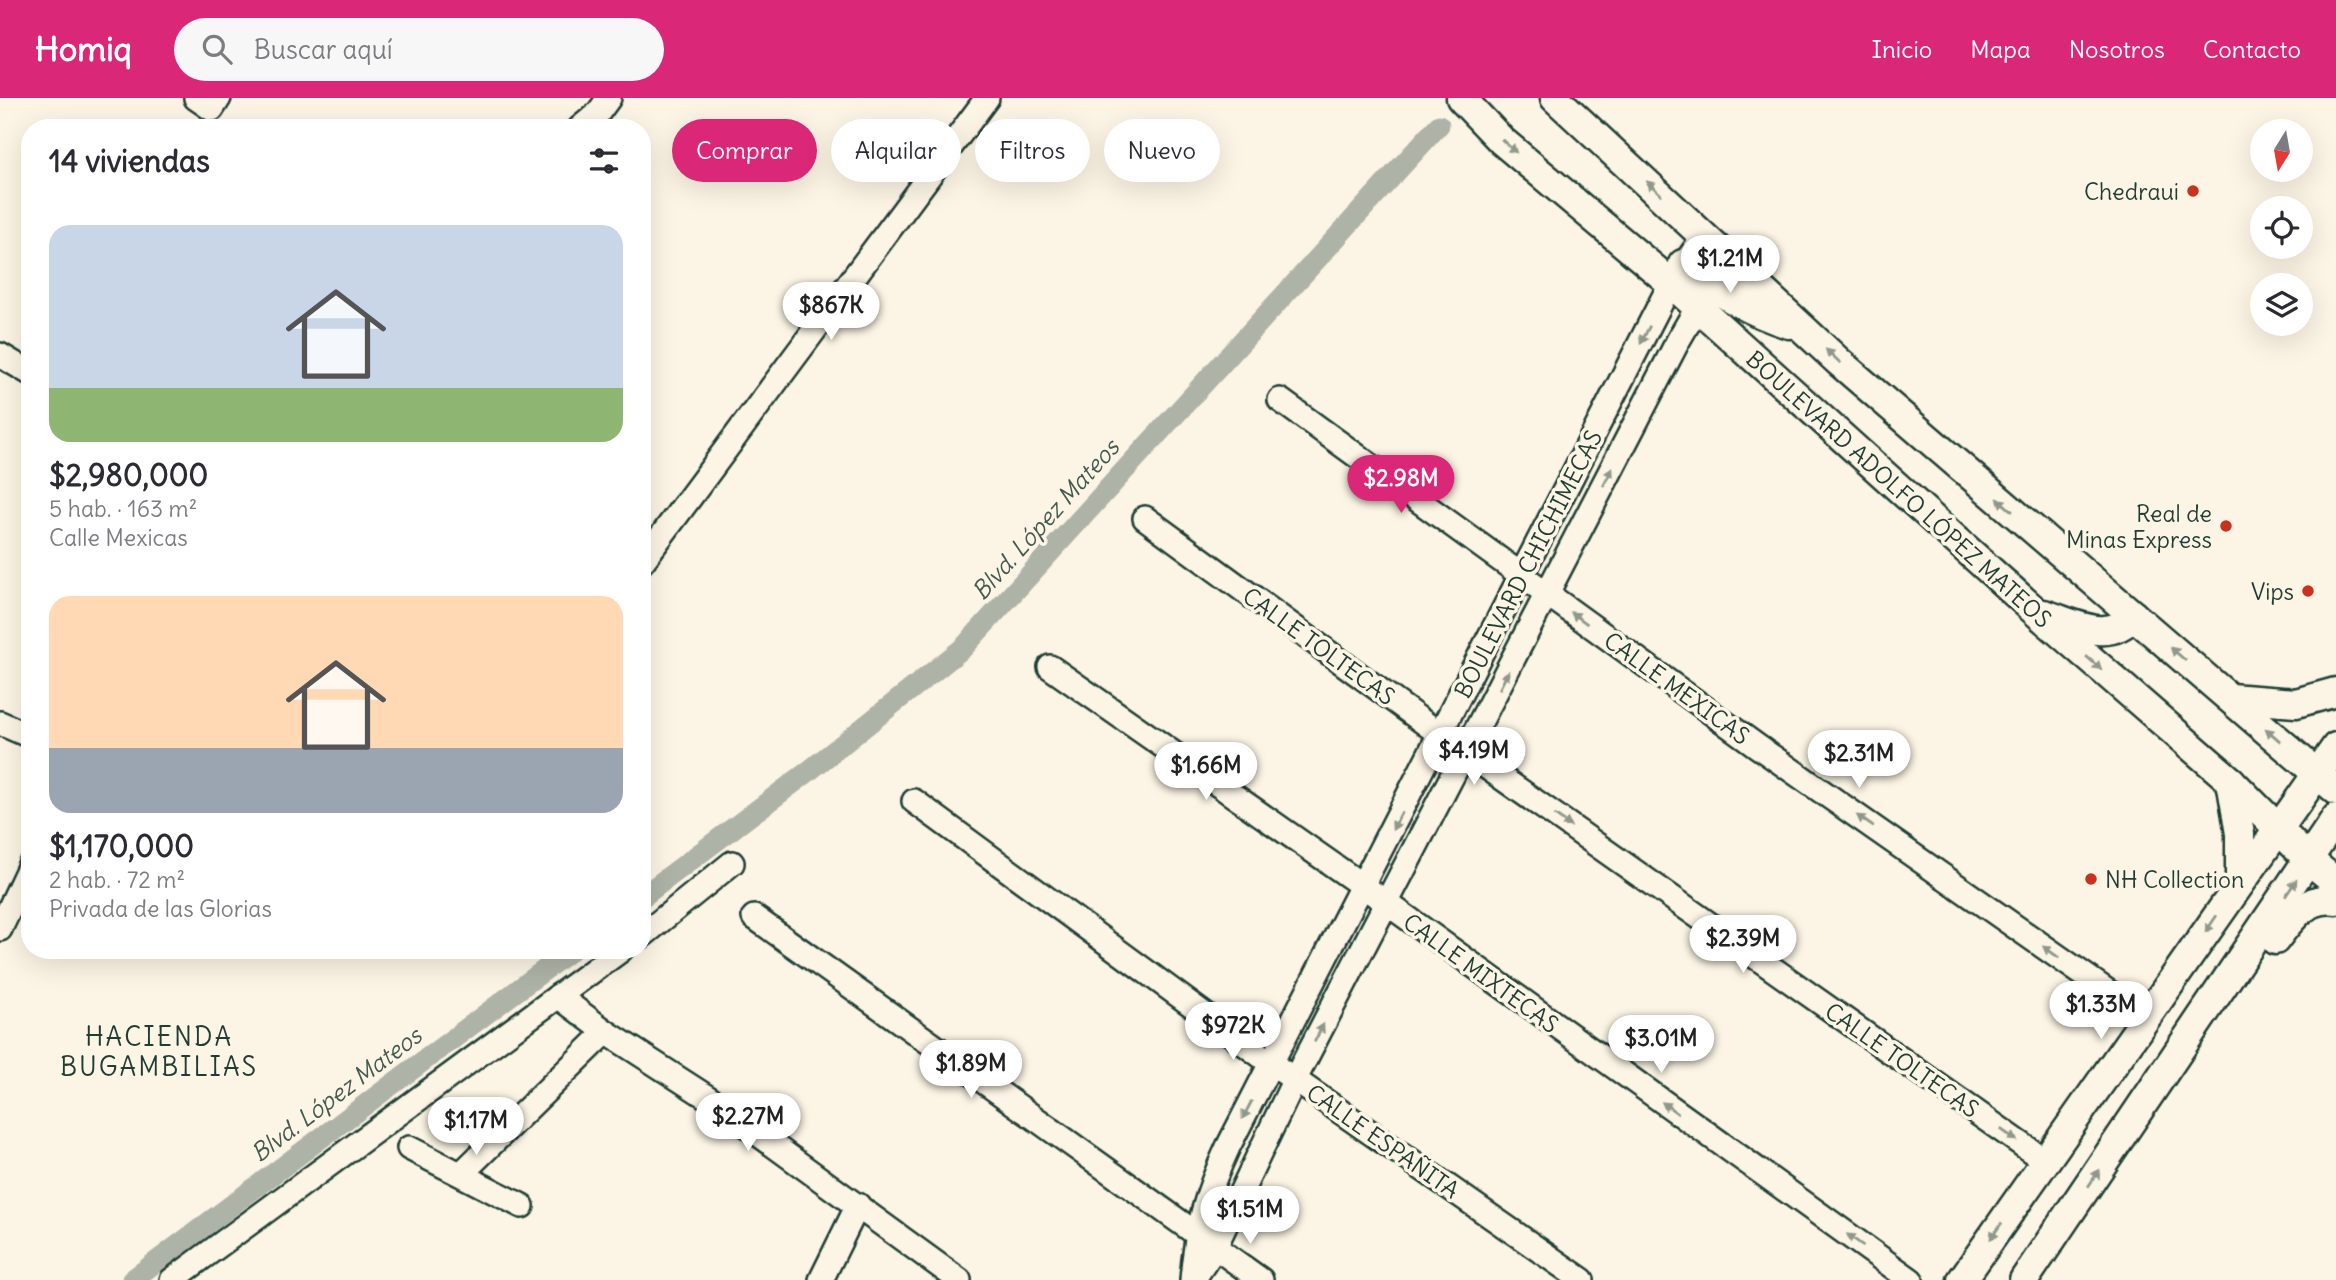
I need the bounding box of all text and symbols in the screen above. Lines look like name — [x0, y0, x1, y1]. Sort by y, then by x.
search box — [174, 18, 664, 81]
text: Homiq — [35, 28, 132, 70]
icon: search — [198, 30, 236, 68]
text: Buscar aquí — [254, 33, 393, 66]
text: Inicio — [1872, 34, 1932, 64]
text: Mapa — [1970, 34, 2031, 64]
text: Nosotros — [2069, 34, 2165, 64]
text: Contacto — [2203, 34, 2301, 64]
chip: Comprar — [672, 119, 817, 182]
chip: Alquilar — [831, 119, 961, 182]
chip: Filtros — [975, 119, 1090, 182]
chip: Nuevo — [1104, 119, 1220, 182]
north arrow — [2250, 119, 2314, 182]
map controls — [2250, 119, 2313, 336]
one-way arrow — [1500, 138, 1517, 154]
text: 14 viviendas — [49, 142, 210, 180]
icon: filters — [585, 142, 623, 180]
place label: Chedraui — [2084, 177, 2179, 206]
one-way arrow — [1646, 181, 1663, 197]
marker: Chedraui — [2185, 183, 2201, 199]
button: locate — [2250, 196, 2313, 259]
pin: $1.21M — [1673, 236, 1787, 295]
text: $1.21M — [1697, 243, 1763, 272]
icon: home — [273, 271, 399, 397]
button: layers — [2250, 273, 2313, 336]
pin: $867K — [782, 282, 880, 342]
text: $867K — [799, 290, 863, 319]
one-way arrow — [1639, 325, 1650, 345]
street label: BOULEVARD ADOLFO LÓPEZ MATEOS — [1740, 344, 2058, 634]
one-way arrow — [1825, 349, 1842, 365]
street label: BOULEVARD CHICHIMECAS — [1448, 425, 1608, 703]
water label: Blvd. López Mateos — [965, 432, 1126, 605]
text: $2,980,000 — [49, 456, 208, 494]
pin: $2.98M — [1344, 456, 1458, 515]
text: $2.98M — [1363, 463, 1439, 492]
one-way arrow — [1602, 468, 1614, 487]
text: 5 hab. · 163 m² — [49, 494, 197, 523]
one-way arrow — [1997, 498, 2014, 513]
place label: Real de Minas Express — [2066, 499, 2212, 554]
marker: Real de Minas Express — [2218, 518, 2234, 534]
text: Calle Mexicas — [49, 523, 188, 552]
place label: Vips — [2251, 577, 2294, 606]
street label: CALLE TOLTECAS — [1237, 581, 1401, 711]
marker: Vips — [2300, 583, 2316, 599]
one-way arrow — [1570, 611, 1588, 625]
street label: CALLE MEXICAS — [1599, 625, 1755, 751]
icon: home — [273, 642, 399, 768]
one-way arrow — [2169, 646, 2187, 662]
one-way arrow — [2085, 655, 2103, 671]
one-way arrow — [1499, 670, 1510, 690]
one-way arrow — [2264, 727, 2282, 743]
pin: $4.19M — [1417, 728, 1531, 787]
pin: $2.31M — [1802, 730, 1916, 790]
text: $4.19M — [1439, 735, 1509, 764]
text: $2.31M — [1824, 738, 1894, 767]
pin: $1.66M — [1149, 742, 1263, 802]
text: $1.66M — [1170, 750, 1242, 779]
one-way arrow — [1391, 811, 1402, 831]
one-way arrow — [1554, 814, 1572, 828]
one-way arrow — [1856, 814, 1874, 828]
text: $1,170,000 — [49, 827, 194, 865]
text: 2 hab. · 72 m² — [49, 865, 185, 894]
place label: NH Collection — [2105, 865, 2244, 894]
marker: NH Collection — [2083, 871, 2099, 887]
one-way arrow — [2284, 879, 2298, 897]
text: Privada de las Glorias — [49, 894, 272, 923]
street label: CALLE MIXTECAS — [1398, 907, 1564, 1039]
one-way arrow — [2205, 914, 2218, 934]
pin: $2.39M — [1686, 916, 1800, 975]
text: $2.39M — [1705, 923, 1781, 952]
one-way arrow — [2042, 945, 2060, 959]
pin: $1.33M — [2044, 982, 2158, 1041]
text: $1.33M — [2065, 989, 2137, 1018]
street label: CALLE TOLTECAS — [1819, 996, 1985, 1124]
pin: $972K — [1184, 1002, 1282, 1062]
text: $972K — [1201, 1010, 1265, 1039]
pin: $3.01M — [1604, 1016, 1718, 1075]
water label: Blvd. López Mateos — [245, 1019, 428, 1168]
district label: HACIENDA BUGAMBILIAS — [60, 1020, 258, 1083]
one-way arrow — [1313, 1023, 1325, 1043]
text: $3.01M — [1624, 1023, 1698, 1052]
pin: $1.89M — [914, 1040, 1028, 1100]
text: $1.89M — [935, 1048, 1007, 1077]
street label: CALLE ESPAÑITA — [1301, 1078, 1465, 1204]
pin: $2.27M — [691, 1094, 805, 1153]
pin: $1.17M — [419, 1098, 533, 1157]
text: $2.27M — [712, 1101, 784, 1130]
one-way arrow — [1241, 1101, 1253, 1120]
one-way arrow — [1661, 1101, 1679, 1115]
text: $1.17M — [444, 1105, 508, 1134]
one-way arrow — [2000, 1128, 2018, 1142]
one-way arrow — [2088, 1168, 2101, 1188]
pin: $1.51M — [1193, 1186, 1307, 1246]
text: $1.51M — [1216, 1194, 1284, 1223]
one-way arrow — [1990, 1221, 2003, 1241]
one-way arrow — [1846, 1233, 1864, 1247]

